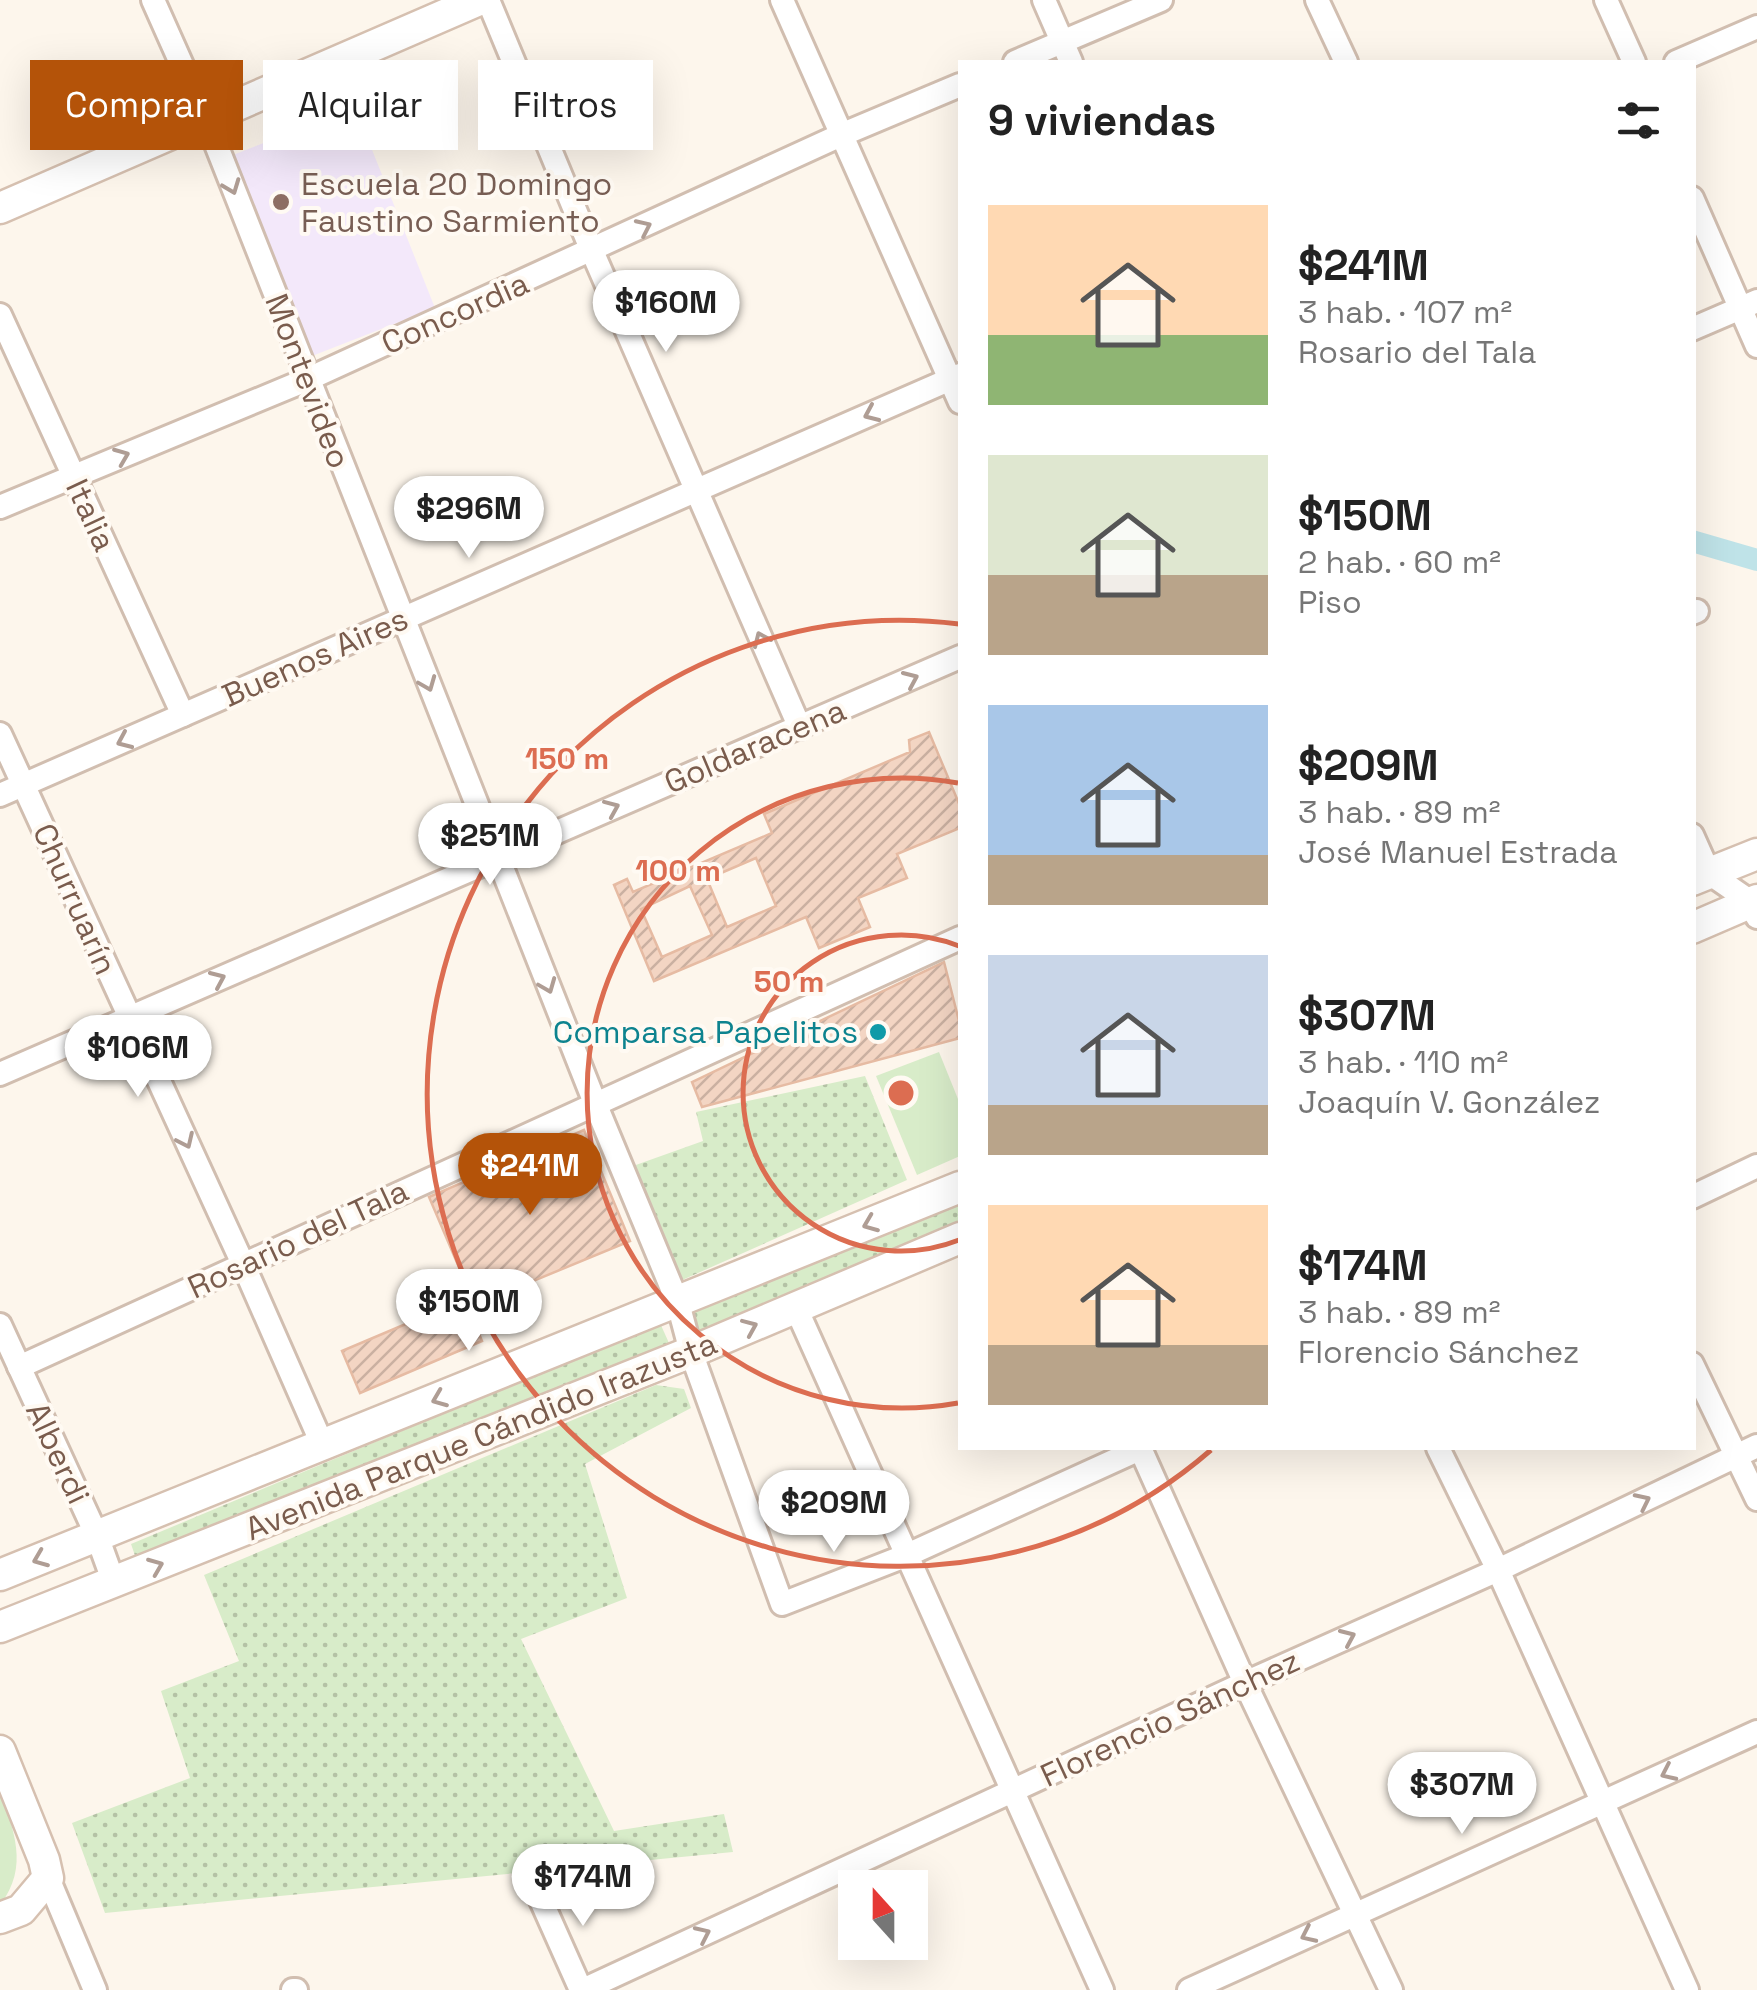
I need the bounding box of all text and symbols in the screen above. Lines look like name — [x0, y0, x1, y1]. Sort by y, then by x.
chip: Comprar — [30, 60, 243, 150]
chip: Alquilar — [263, 60, 458, 150]
chip: Filtros — [478, 60, 653, 150]
icon: filters — [1611, 93, 1666, 148]
text: 9 viviendas — [988, 94, 1216, 147]
place label: Escuela 20 Domingo Faustino Sarmiento — [301, 164, 612, 241]
one-way arrow — [220, 177, 241, 194]
marker: Escuela 20 Domingo Faustino Sarmiento — [270, 191, 292, 213]
one-way arrow — [634, 219, 652, 239]
text: $241M — [1298, 239, 1429, 292]
icon: home — [1068, 245, 1188, 365]
street label: Concordia — [375, 263, 535, 363]
pin: $160M — [596, 270, 736, 355]
text: $160M — [615, 282, 717, 322]
street label: Montevideo — [256, 288, 360, 474]
text: 3 hab. · 107 m² — [1298, 292, 1512, 332]
text: Rosario del Tala — [1298, 332, 1536, 372]
one-way arrow — [863, 402, 881, 422]
one-way arrow — [112, 447, 130, 467]
street label: Italia — [57, 473, 125, 557]
pin: $296M — [399, 476, 539, 561]
text: $296M — [416, 488, 522, 528]
text: $150M — [1298, 489, 1432, 542]
icon: home — [1068, 495, 1188, 615]
text: 2 hab. · 60 m² — [1298, 542, 1501, 582]
text: Piso — [1298, 582, 1362, 622]
street label: Buenos Aires — [216, 598, 414, 716]
one-way arrow — [753, 631, 773, 649]
one-way arrow — [901, 671, 919, 691]
one-way arrow — [416, 675, 436, 692]
street label: Goldaracena — [658, 690, 852, 802]
one-way arrow — [116, 729, 134, 749]
text: 150 m — [525, 739, 609, 778]
text: $209M — [1298, 739, 1439, 792]
icon: home — [1068, 745, 1188, 865]
text: 3 hab. · 89 m² — [1298, 792, 1500, 832]
one-way arrow — [602, 799, 620, 819]
pin: $251M — [420, 803, 560, 888]
text: $251M — [440, 815, 540, 855]
street label: Churruarín — [24, 817, 126, 981]
text: José Manuel Estrada — [1298, 832, 1618, 872]
text: 100 m — [635, 851, 721, 890]
text: 50 m — [754, 962, 824, 1001]
one-way arrow — [208, 971, 226, 991]
one-way arrow — [537, 977, 557, 994]
text: $307M — [1298, 989, 1436, 1042]
icon: home — [1068, 995, 1188, 1115]
place label: Comparsa Papelitos — [553, 1012, 858, 1052]
pin: $106M — [68, 1015, 208, 1100]
marker: Comparsa Papelitos — [867, 1021, 889, 1043]
text: $106M — [87, 1027, 189, 1067]
text: 3 hab. · 110 m² — [1298, 1042, 1508, 1082]
centre of rings — [883, 1075, 919, 1111]
text: Joaquín V. González — [1298, 1082, 1600, 1122]
one-way arrow — [174, 1131, 194, 1149]
pin: $241M — [460, 1133, 600, 1218]
text: $241M — [480, 1145, 580, 1185]
street label: Rosario del Tala — [181, 1170, 415, 1308]
one-way arrow — [862, 1212, 880, 1232]
text: $174M — [1298, 1239, 1428, 1292]
icon: home — [1068, 1245, 1188, 1365]
pin: $150M — [399, 1269, 539, 1354]
text: $150M — [418, 1281, 520, 1321]
text: 3 hab. · 89 m² — [1298, 1292, 1500, 1332]
one-way arrow — [740, 1319, 758, 1339]
street label: Avenida Parque Cándido Irazusta — [239, 1323, 723, 1549]
text: Florencio Sánchez — [1298, 1332, 1579, 1372]
one-way arrow — [431, 1387, 449, 1407]
street label: Alberdi — [17, 1396, 99, 1510]
pin: $209M — [764, 1470, 904, 1555]
text: $209M — [780, 1482, 888, 1522]
one-way arrow — [1633, 1493, 1651, 1513]
one-way arrow — [32, 1548, 50, 1568]
one-way arrow — [146, 1557, 164, 1577]
one-way arrow — [1338, 1629, 1356, 1649]
street label: Florencio Sánchez — [1034, 1640, 1306, 1796]
pin: $307M — [1392, 1752, 1532, 1837]
one-way arrow — [1660, 1761, 1678, 1781]
text: $307M — [1410, 1764, 1514, 1804]
pin: $174M — [513, 1844, 653, 1929]
text: $174M — [534, 1856, 632, 1896]
north arrow — [838, 1870, 928, 1960]
map controls — [838, 1870, 928, 1960]
one-way arrow — [1300, 1922, 1318, 1942]
one-way arrow — [693, 1927, 711, 1947]

